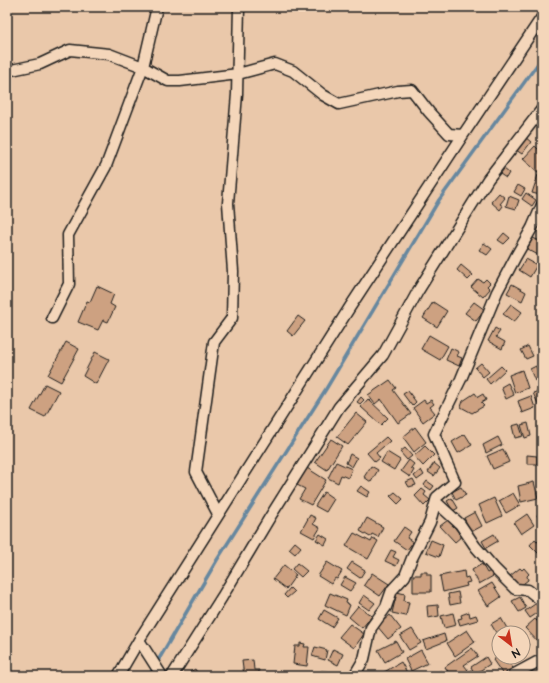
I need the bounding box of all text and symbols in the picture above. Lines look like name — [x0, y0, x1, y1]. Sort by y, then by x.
north arrow — [491, 625, 531, 665]
text: N — [509, 645, 523, 661]

